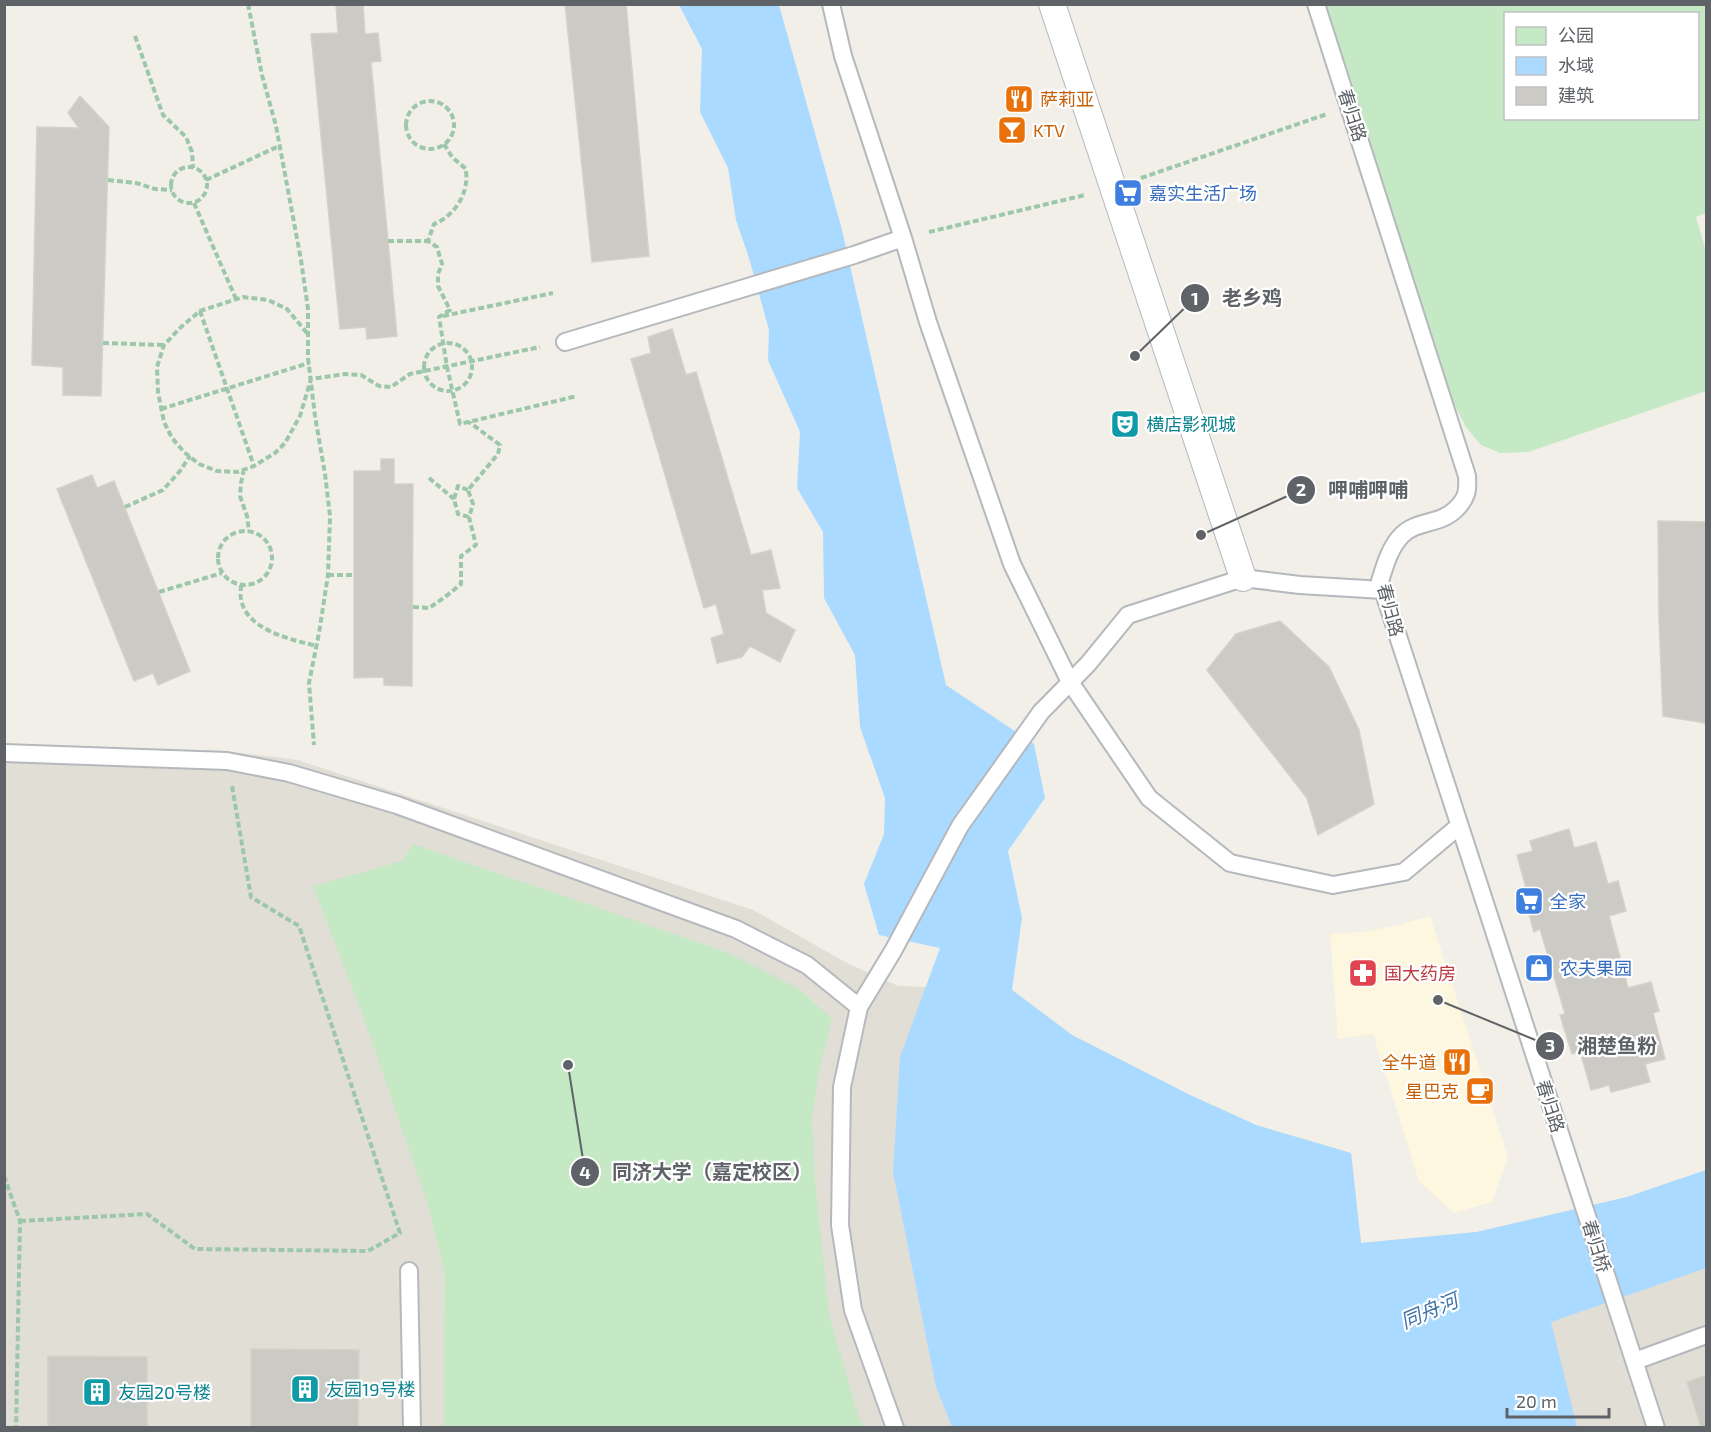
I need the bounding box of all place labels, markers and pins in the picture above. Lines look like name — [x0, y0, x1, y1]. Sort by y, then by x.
restaurant icon: 萨莉亚 — [1003, 83, 1035, 115]
place label: 萨莉亚 — [1040, 88, 1094, 110]
bar icon: KTV — [996, 114, 1028, 146]
place label: KTV — [1033, 119, 1065, 141]
supermarket icon: 嘉实生活广场 — [1112, 177, 1144, 209]
place label: 嘉实生活广场 — [1149, 182, 1257, 204]
callout: 老乡鸡 — [1180, 279, 1294, 317]
theatre icon: 横店影视城 — [1109, 408, 1141, 440]
place label: 横店影视城 — [1146, 413, 1236, 435]
callout: 呷哺呷哺 — [1286, 471, 1420, 509]
supermarket icon: 全家 — [1513, 885, 1545, 917]
place label: 全家 — [1550, 890, 1586, 912]
shop icon: 农夫果园 — [1523, 952, 1555, 984]
pharmacy icon: 国大药房 — [1347, 957, 1379, 989]
place label: 农夫果园 — [1560, 957, 1632, 979]
place label: 国大药房 — [1384, 962, 1456, 984]
callout: 湘楚鱼粉 — [1535, 1027, 1669, 1065]
restaurant icon: 全牛道 — [1441, 1046, 1473, 1078]
place label: 全牛道 — [1382, 1051, 1436, 1073]
cafe icon: 星巴克 — [1464, 1075, 1496, 1107]
place label: 星巴克 — [1405, 1080, 1459, 1102]
callout: 同济大学（嘉定校区） — [570, 1153, 824, 1191]
building icon: 友园19号楼 — [289, 1373, 321, 1405]
building icon: 友园20号楼 — [81, 1376, 113, 1408]
place label: 友园19号楼 — [326, 1378, 415, 1400]
place label: 友园20号楼 — [118, 1381, 211, 1403]

